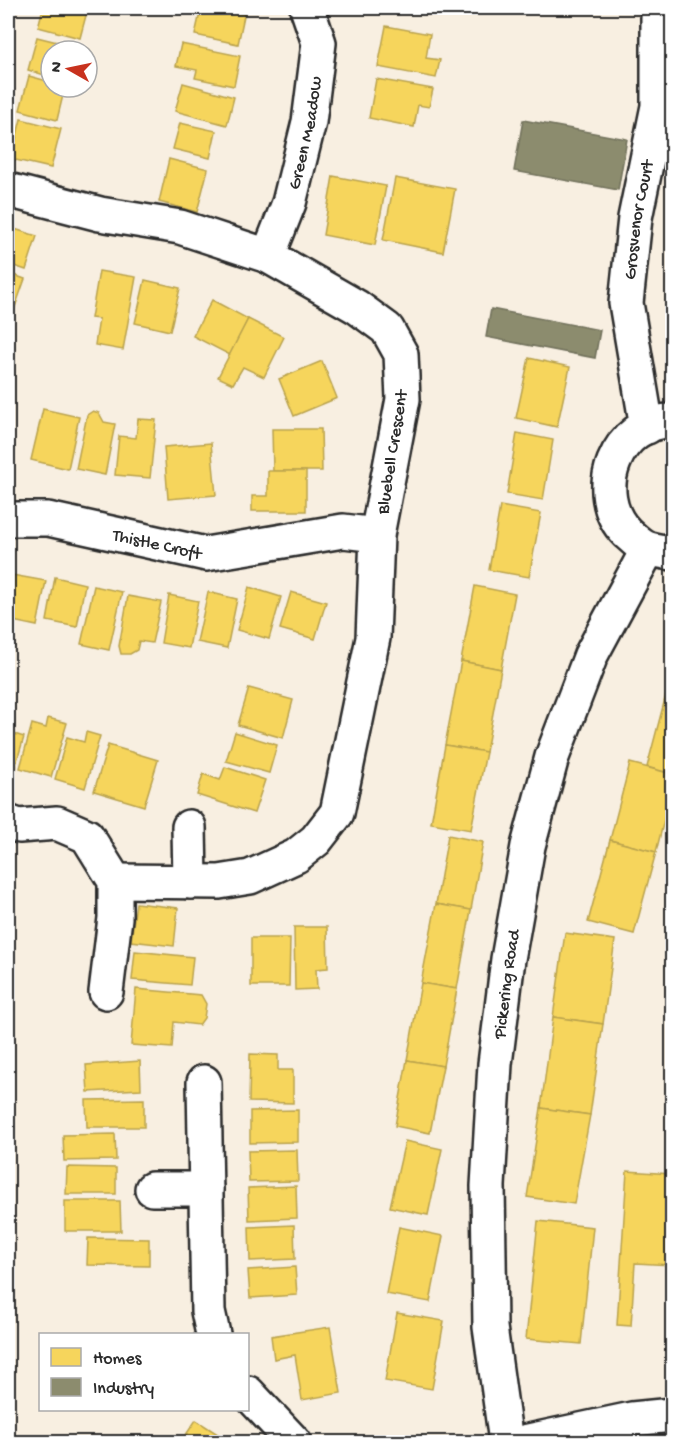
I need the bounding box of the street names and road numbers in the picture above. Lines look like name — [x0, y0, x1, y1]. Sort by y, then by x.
street label: Green Meadow — [285, 75, 328, 192]
street label: Grosvenor Court — [621, 157, 660, 281]
street label: Bluebell Crescent — [373, 387, 414, 517]
street label: Thistle Croft — [109, 525, 205, 566]
street label: Pickering Road — [490, 927, 526, 1041]

